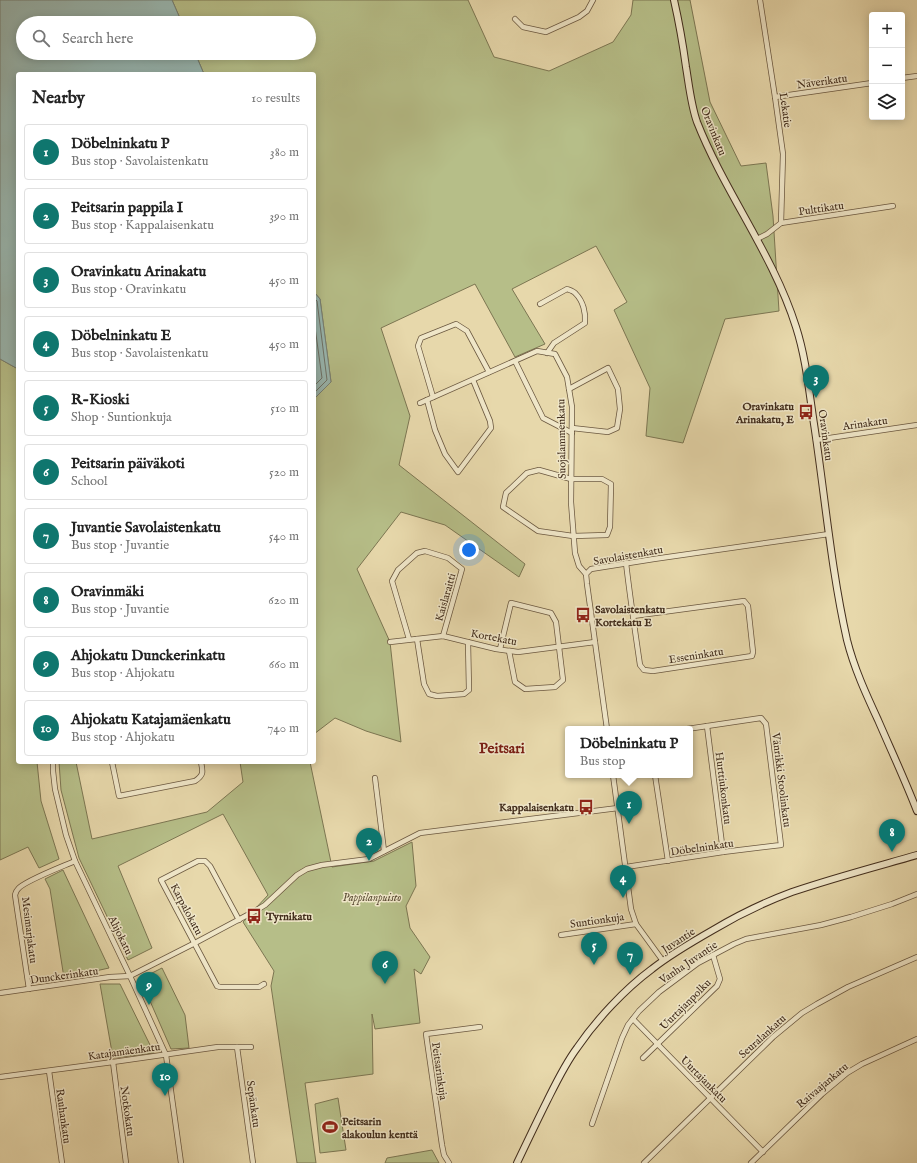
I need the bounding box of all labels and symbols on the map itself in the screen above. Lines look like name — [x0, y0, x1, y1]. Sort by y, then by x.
street label: Näverikatu — [796, 71, 849, 92]
street label: Lekatie — [776, 92, 794, 129]
street label: Oravinkatu — [697, 105, 729, 158]
street label: Pulttikatu — [798, 199, 845, 219]
pin: 3 — [803, 365, 829, 398]
street label: Suojalammenkatu — [554, 398, 570, 479]
place label: Oravinkatu Arinakatu, E — [735, 400, 794, 427]
bus stop icon: Oravinkatu Arinakatu, E — [797, 403, 815, 421]
street label: Oravinkatu — [814, 409, 836, 462]
street label: Arinakatu — [841, 414, 889, 434]
your location — [459, 540, 479, 560]
street label: Savolaistenkatu — [592, 543, 664, 569]
street label: Kaislaraitti — [432, 572, 460, 623]
place label: Savolaistenkatu Kortekatu E — [595, 603, 666, 630]
bus stop icon: Savolaistenkatu Kortekatu E — [574, 606, 592, 624]
street label: Kortekatu — [470, 627, 518, 649]
street label: Esseninkatu — [668, 645, 725, 667]
street label: Vänrikki Stoolinkatu — [768, 731, 794, 828]
district label: Peitsari — [479, 739, 525, 758]
street label: Hurttiukonkatu — [712, 751, 734, 825]
pin: 1 — [616, 791, 642, 824]
bus stop icon: Kappalaisenkatu — [577, 798, 595, 816]
place label: Kappalaisenkatu — [499, 801, 574, 815]
pin: 8 — [879, 819, 905, 852]
pin: 2 — [356, 828, 382, 861]
street label: Döbelninkatu — [670, 837, 735, 859]
pin: 4 — [610, 865, 636, 898]
street label: Karpalokatu — [167, 881, 206, 938]
park label: Pappilanpuisto — [343, 891, 401, 905]
street label: Mesimarjakatu — [18, 896, 40, 964]
bus stop icon: Tyrnikatu — [245, 907, 263, 925]
place label: Tyrnikatu — [265, 910, 312, 924]
street label: Suntionkuja — [569, 910, 625, 932]
street label: Ahjokatu — [104, 913, 136, 958]
street label: Juvantie — [658, 925, 698, 958]
pin: 5 — [581, 932, 607, 965]
street label: Vanha Juvantie — [656, 938, 720, 988]
pin: 7 — [617, 942, 643, 975]
pin: 6 — [372, 951, 398, 984]
street label: Dunckerinkatu — [29, 964, 100, 988]
pin: 9 — [136, 972, 162, 1005]
street label: Uurtajanpolku — [657, 976, 715, 1033]
street label: Seuralankatu — [736, 1012, 789, 1062]
street label: Katajamäenkatu — [87, 1040, 161, 1064]
street label: Peitsarinkuja — [428, 1041, 450, 1101]
street label: Uurtajankatu — [677, 1053, 730, 1106]
street label: Raivaajankatu — [794, 1060, 852, 1112]
pin: 10 — [152, 1063, 178, 1096]
street label: Sepänkatu — [243, 1080, 263, 1129]
street label: Notkokatu — [117, 1085, 138, 1138]
street label: Rauhankatu — [52, 1088, 74, 1145]
place label: Peitsarin alakoulun kenttä — [342, 1115, 418, 1142]
sports icon: Peitsarin alakoulun kenttä — [321, 1118, 339, 1136]

